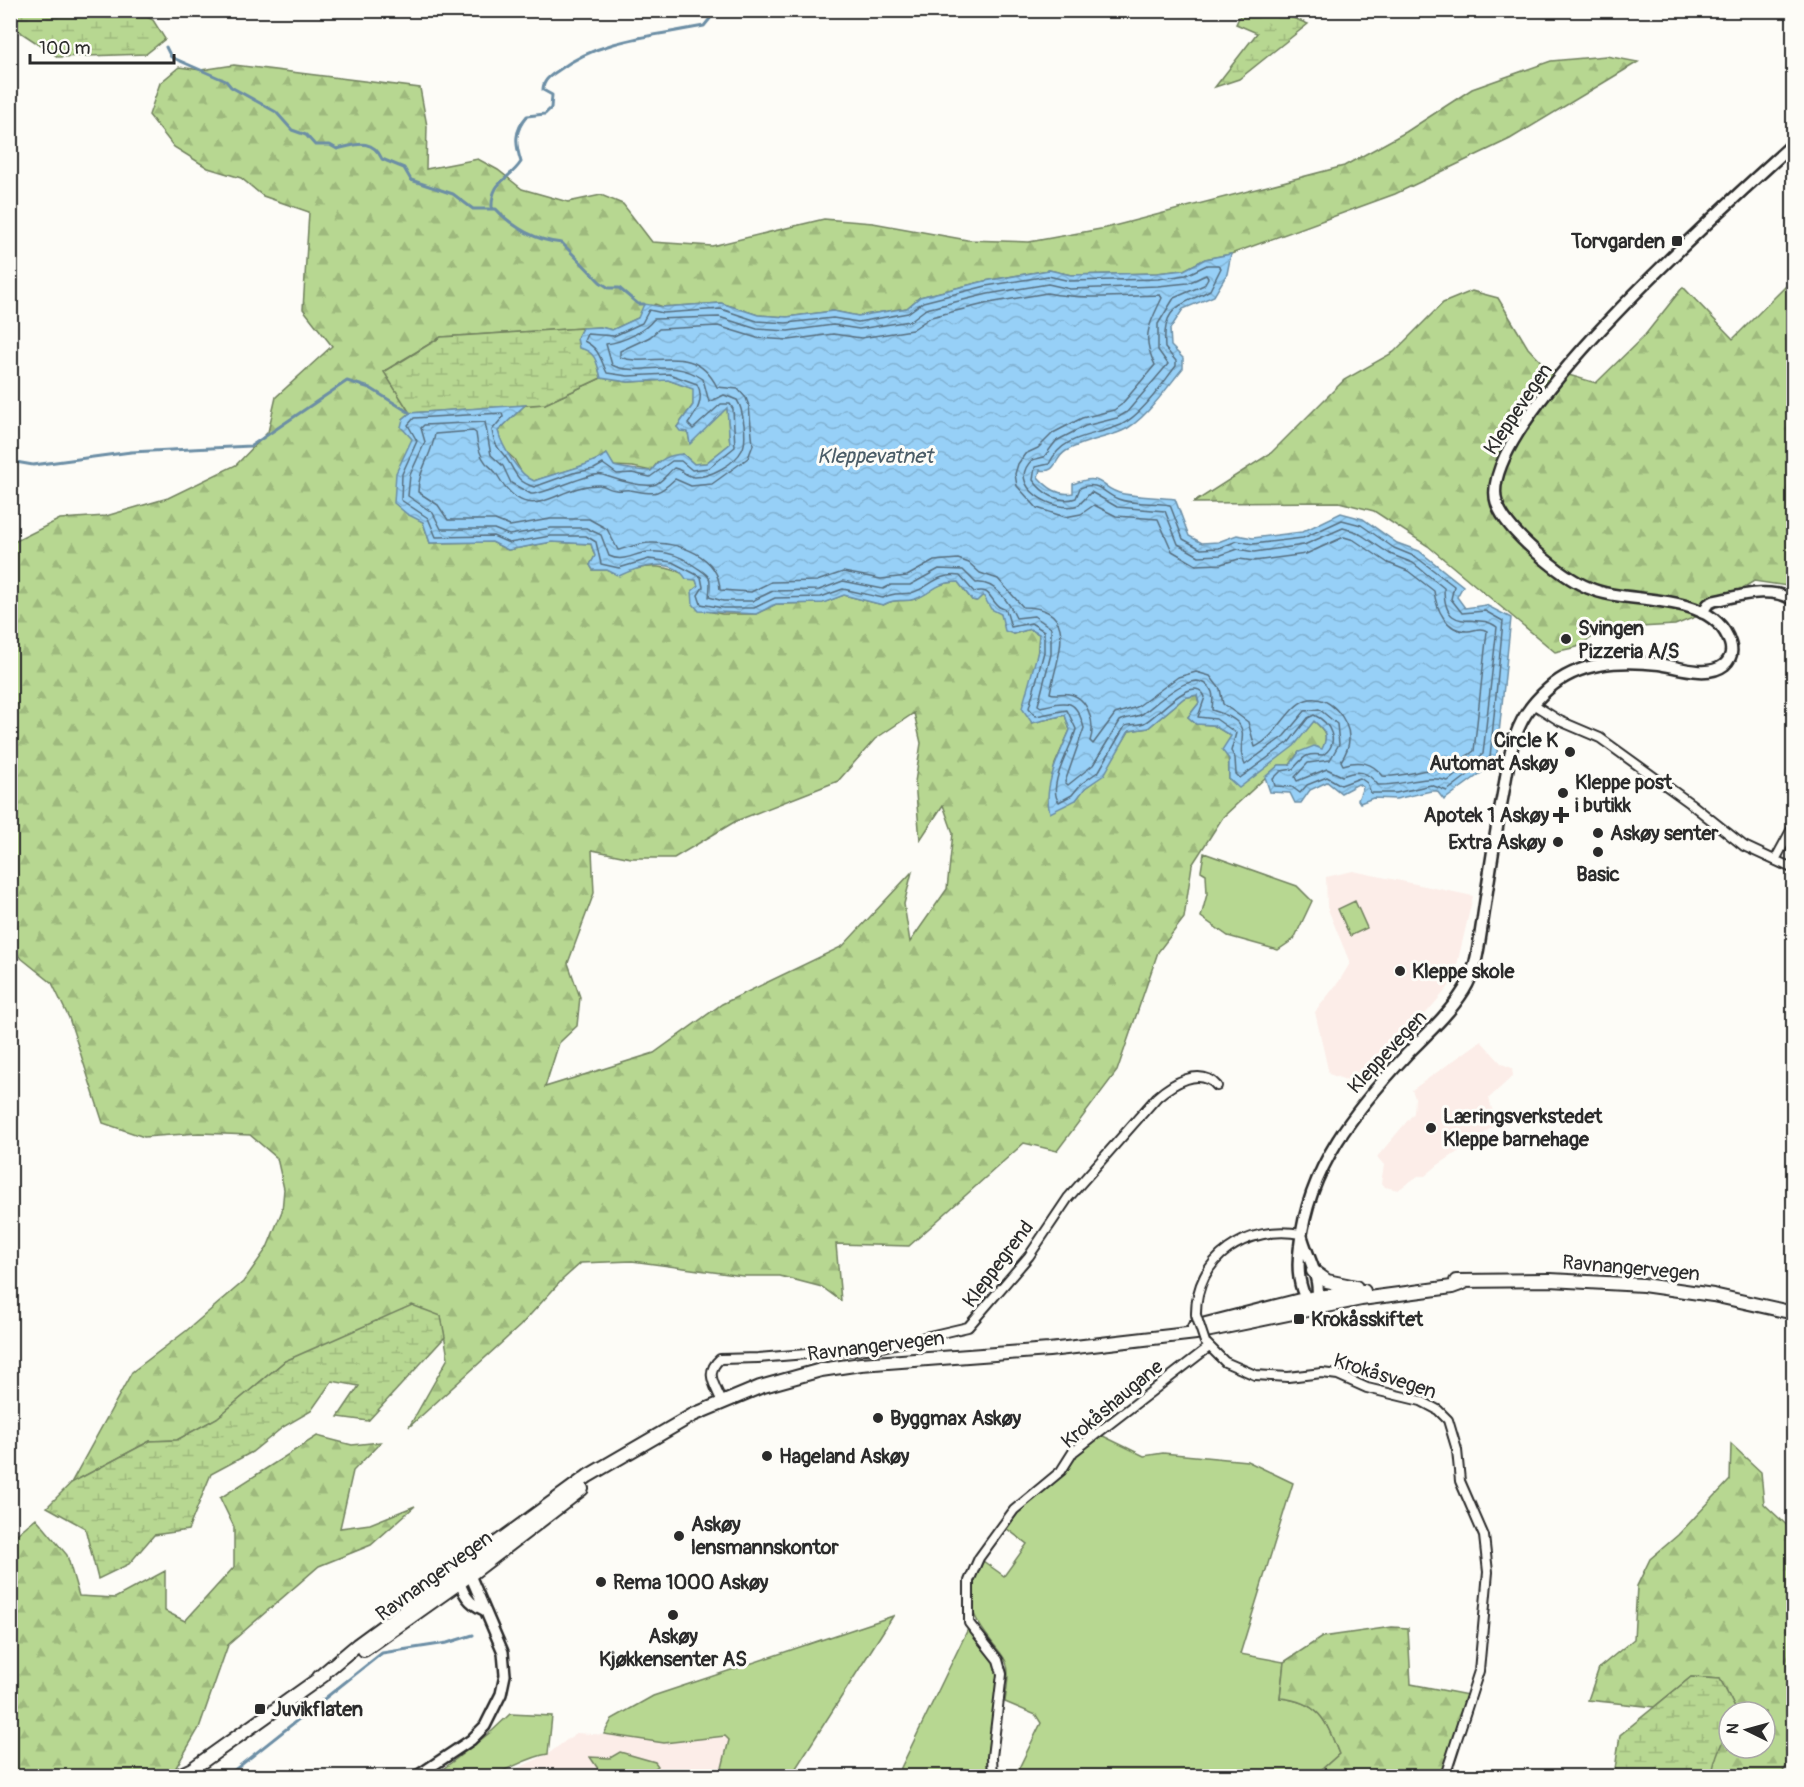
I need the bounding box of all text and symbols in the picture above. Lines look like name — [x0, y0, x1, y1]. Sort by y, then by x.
scale bar — [30, 27, 174, 65]
text: 100 m — [39, 37, 91, 60]
place label: Torvgarden — [1570, 229, 1665, 254]
marker: Torvgarden — [1670, 234, 1684, 248]
street label: Kleppevegen — [1478, 358, 1558, 460]
water label: Kleppevatnet — [817, 443, 936, 470]
place label: Svingen Pizzeria A/S — [1578, 616, 1679, 664]
marker: Svingen Pizzeria A/S — [1559, 632, 1573, 646]
place label: Circle K Automat Askøy — [1429, 728, 1558, 776]
marker: Circle K Automat Askøy — [1563, 745, 1577, 759]
place label: Kleppe post i butikk — [1575, 770, 1673, 818]
marker: Kleppe post i butikk — [1556, 786, 1570, 800]
place label: Apotek 1 Askøy — [1424, 803, 1549, 828]
marker: Apotek 1 Askøy — [1554, 808, 1568, 822]
place label: Askøy senter — [1610, 821, 1719, 846]
marker: Askøy senter — [1591, 826, 1605, 840]
place label: Extra Askøy — [1448, 830, 1546, 855]
marker: Extra Askøy — [1551, 835, 1565, 849]
marker: Basic — [1591, 845, 1605, 859]
place label: Basic — [1576, 862, 1620, 887]
place label: Kleppe skole — [1412, 959, 1516, 984]
marker: Kleppe skole — [1393, 964, 1407, 978]
street label: Kleppevegen — [1342, 1005, 1432, 1099]
place label: Læringsverkstedet Kleppe barnehage — [1443, 1104, 1603, 1152]
marker: Læringsverkstedet Kleppe barnehage — [1424, 1121, 1438, 1135]
street label: Kleppegrend — [957, 1215, 1039, 1313]
street label: Ravnangervegen — [1561, 1250, 1701, 1286]
place label: Krokåsskiftet — [1311, 1307, 1424, 1332]
marker: Krokåsskiftet — [1292, 1312, 1306, 1326]
street label: Ravnangervegen — [806, 1325, 946, 1367]
street label: Krokåsvegen — [1330, 1348, 1440, 1404]
street label: Krokåshaugane — [1056, 1354, 1168, 1454]
place label: Byggmax Askøy — [890, 1406, 1021, 1431]
marker: Byggmax Askøy — [871, 1411, 885, 1425]
place label: Hageland Askøy — [779, 1444, 910, 1469]
marker: Hageland Askøy — [760, 1449, 774, 1463]
place label: Askøy lensmannskontor — [691, 1512, 840, 1560]
street label: Ravnangervegen — [371, 1525, 497, 1627]
marker: Askøy lensmannskontor — [672, 1529, 686, 1543]
place label: Rema 1000 Askøy — [613, 1570, 769, 1595]
marker: Rema 1000 Askøy — [594, 1575, 608, 1589]
marker: Askøy Kjøkkensenter AS — [666, 1608, 680, 1622]
place label: Askøy Kjøkkensenter AS — [599, 1624, 747, 1672]
place label: Juvikflaten — [272, 1697, 363, 1722]
north arrow — [1717, 1700, 1777, 1760]
marker: Juvikflaten — [253, 1702, 267, 1716]
text: N — [1723, 1722, 1744, 1735]

